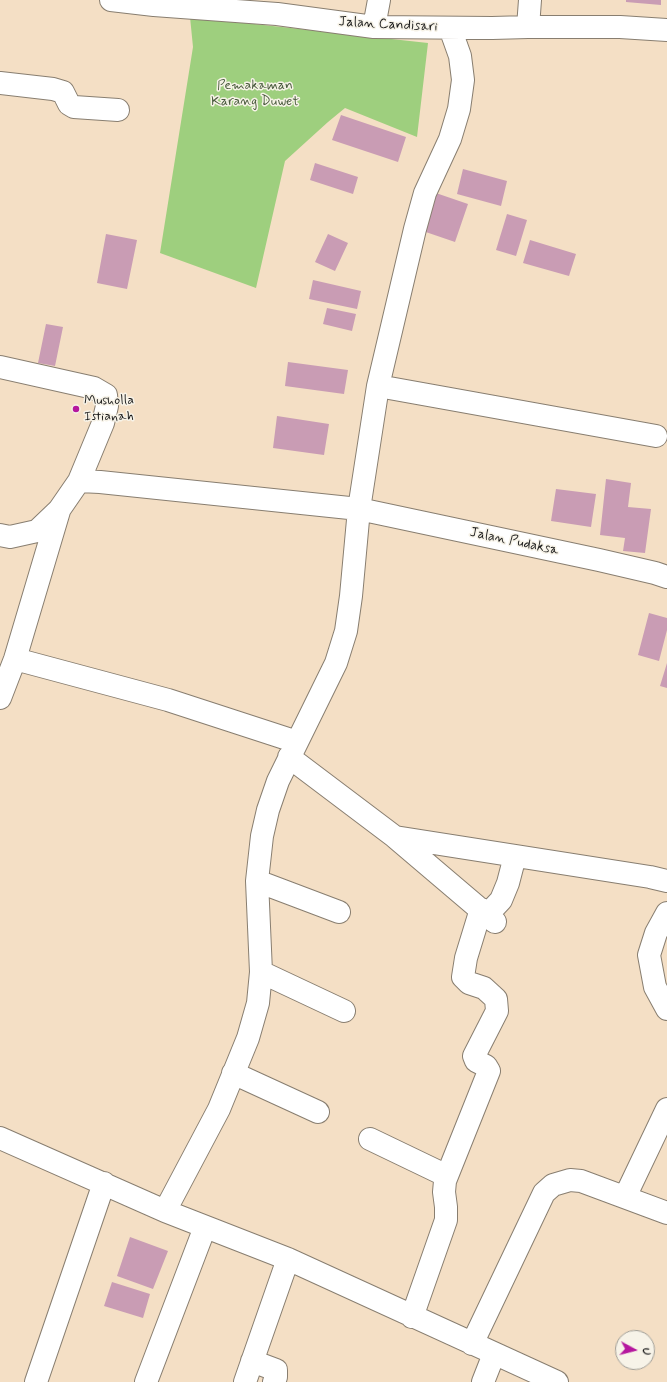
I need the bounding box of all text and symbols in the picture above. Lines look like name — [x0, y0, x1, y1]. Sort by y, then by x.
street label: Jalan Candisari — [338, 14, 438, 36]
park label: Pemakaman Karang Duwet — [211, 78, 299, 110]
place label: Musholla Istianah — [84, 393, 134, 426]
marker: Musholla Istianah — [71, 404, 81, 414]
street label: Jalan Pudaksa — [468, 524, 560, 560]
north arrow — [615, 1330, 655, 1370]
text: U — [639, 1347, 653, 1356]

